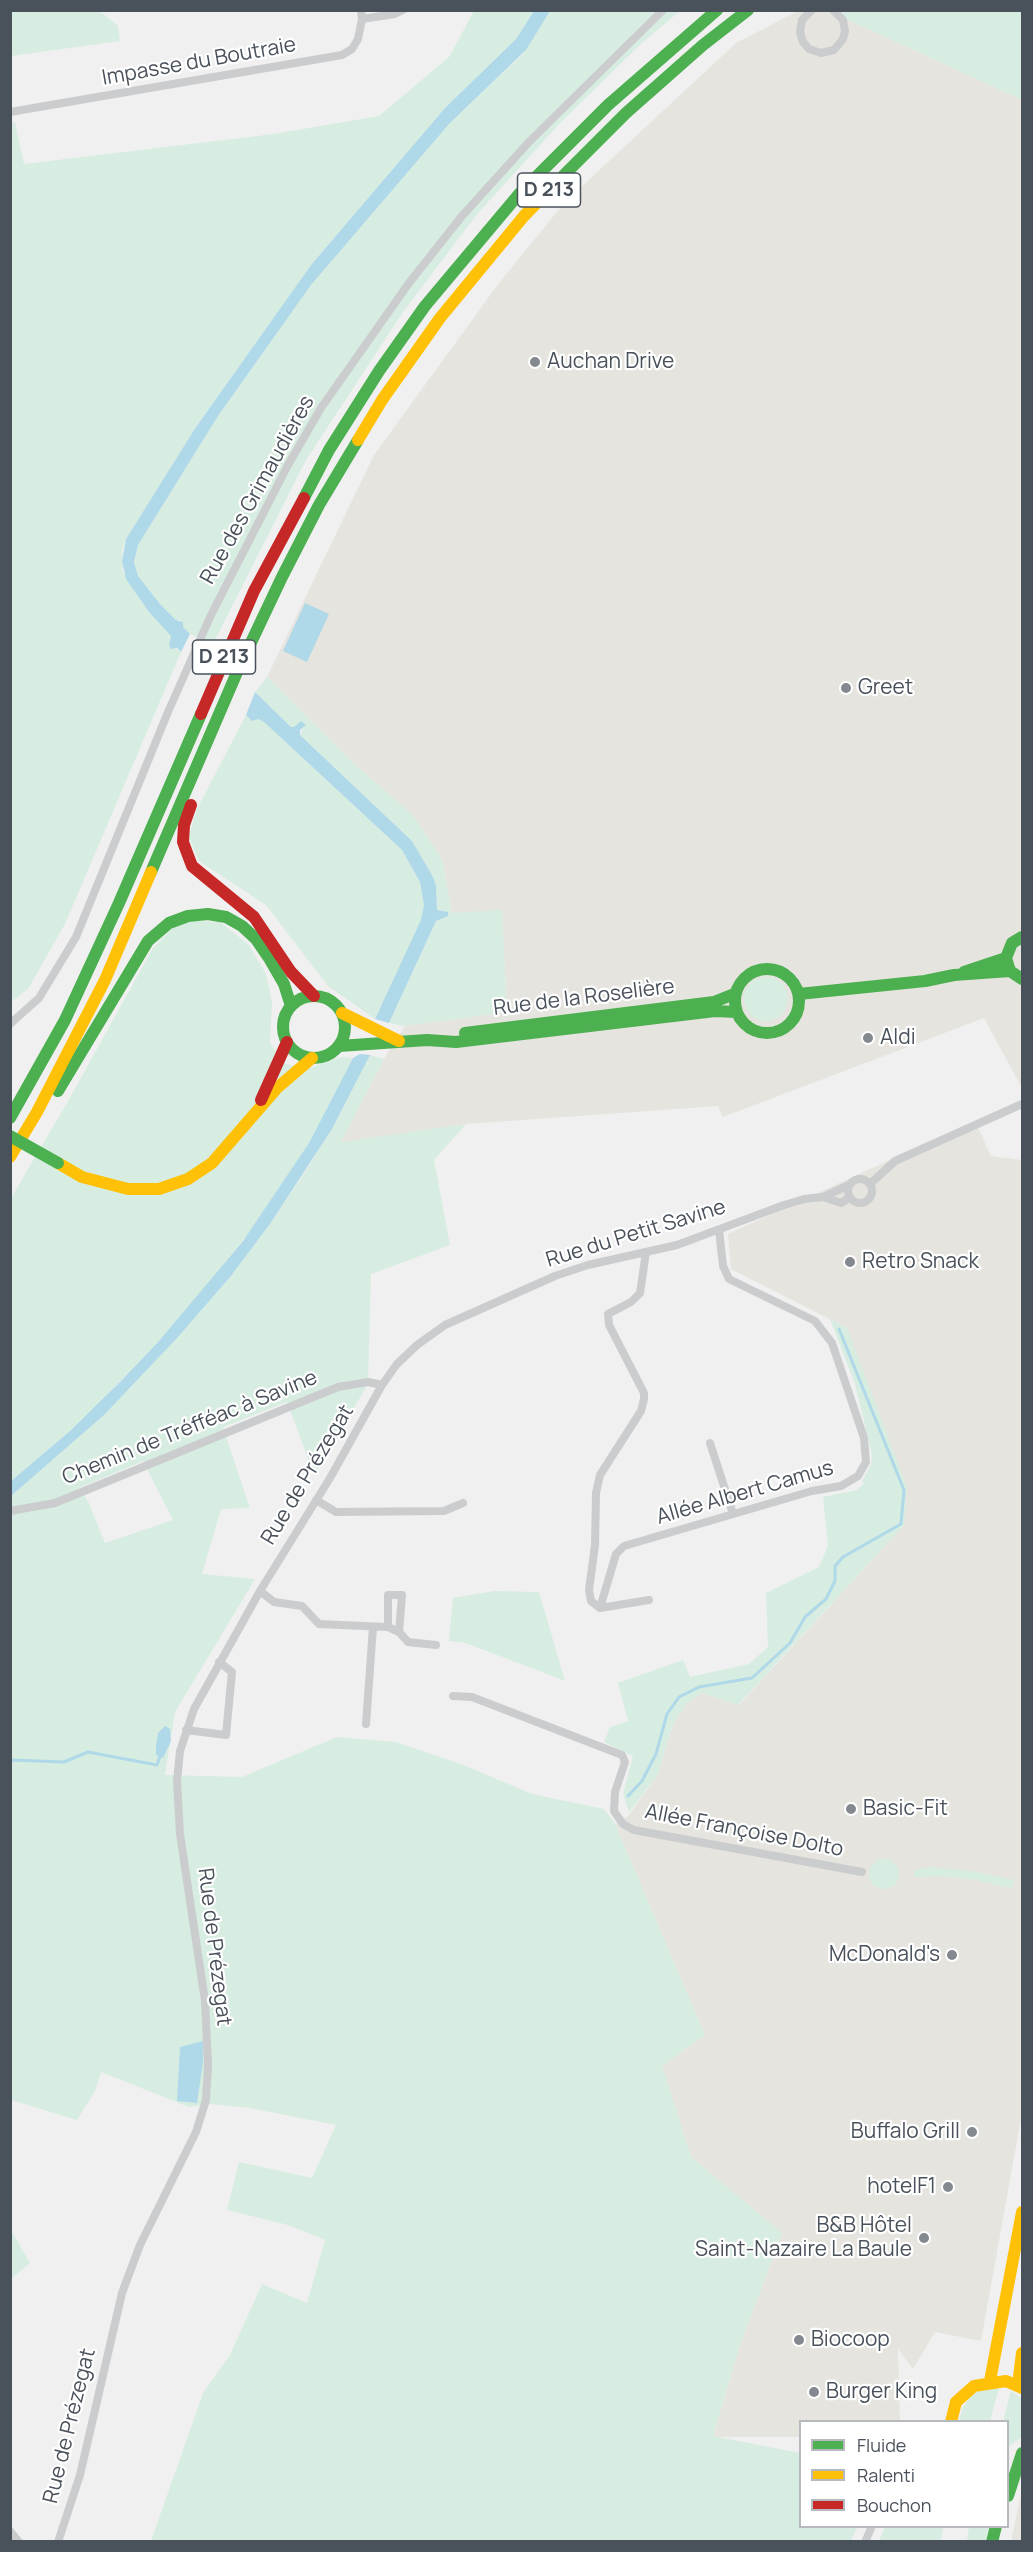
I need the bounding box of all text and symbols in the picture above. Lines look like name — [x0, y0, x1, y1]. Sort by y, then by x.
street label: Impasse du Boutraie — [100, 33, 298, 91]
road number: D 213 — [518, 173, 580, 207]
place label: Auchan Drive — [547, 349, 674, 375]
marker: Auchan Drive — [528, 355, 542, 369]
street label: Rue des Grimaudières — [196, 391, 320, 589]
road number: D 213 — [192, 640, 256, 674]
place label: Greet — [858, 675, 913, 701]
marker: Greet — [839, 681, 853, 695]
street label: Rue de la Roselière — [492, 974, 676, 1022]
place label: Aldi — [880, 1025, 916, 1051]
marker: Aldi — [861, 1031, 875, 1045]
street label: Rue du Petit Savine — [543, 1195, 729, 1273]
place label: Retro Snack — [862, 1249, 979, 1275]
marker: Retro Snack — [843, 1255, 857, 1269]
street label: Chemin de Tréfféac à Savine — [59, 1365, 321, 1491]
street label: Rue de Prézegat — [256, 1400, 360, 1550]
street label: Allée Albert Camus — [654, 1456, 836, 1530]
place label: Basic-Fit — [863, 1796, 948, 1822]
street label: Allée Françoise Dolto — [643, 1799, 845, 1863]
marker: Basic-Fit — [844, 1802, 858, 1816]
street label: Rue de Prézegat — [192, 1867, 236, 2027]
place label: McDonald's — [829, 1942, 940, 1968]
marker: McDonald's — [945, 1948, 959, 1962]
place label: Buffalo Grill — [851, 2119, 960, 2145]
marker: Buffalo Grill — [965, 2125, 979, 2139]
place label: hotelF1 — [867, 2174, 936, 2200]
marker: hotelF1 — [941, 2180, 955, 2194]
place label: B&B Hôtel Saint-Nazaire La Baule — [695, 2213, 912, 2263]
marker: B&B Hôtel Saint-Nazaire La Baule — [917, 2231, 931, 2245]
place label: Biocoop — [811, 2327, 890, 2353]
marker: Biocoop — [792, 2333, 806, 2347]
street label: Rue de Prézegat — [39, 2346, 101, 2506]
place label: Burger King — [826, 2379, 937, 2405]
marker: Burger King — [807, 2385, 821, 2399]
legend — [799, 2420, 1009, 2528]
text: Fluide — [857, 2433, 906, 2457]
text: Ralenti — [857, 2463, 915, 2487]
text: Bouchon — [857, 2493, 931, 2517]

